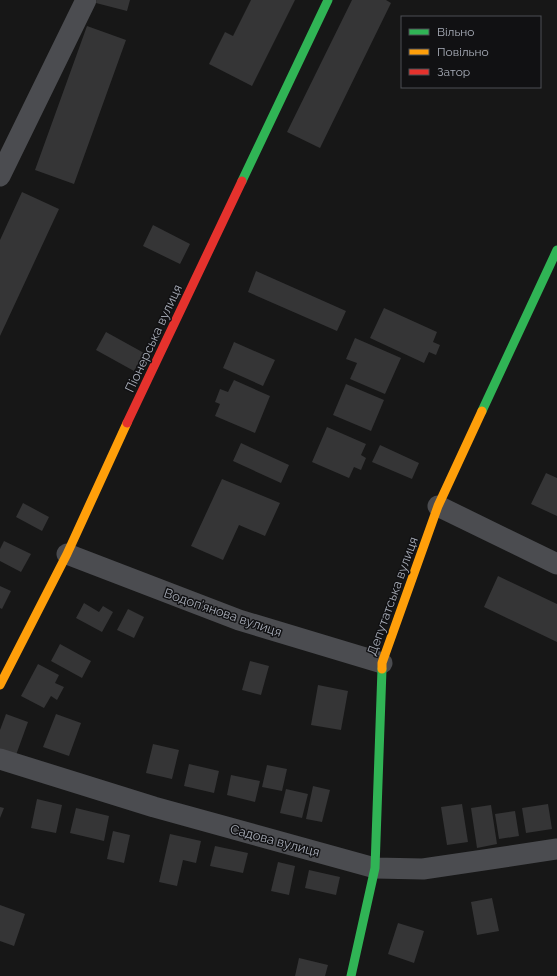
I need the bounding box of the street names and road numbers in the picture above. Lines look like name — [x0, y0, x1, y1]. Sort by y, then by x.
street label: Піонерська вулиця — [122, 282, 185, 394]
street label: Депутатська вулиця — [364, 535, 421, 658]
street label: Водоп’янова вулиця — [162, 585, 284, 640]
street label: Садова вулиця — [228, 821, 321, 860]

